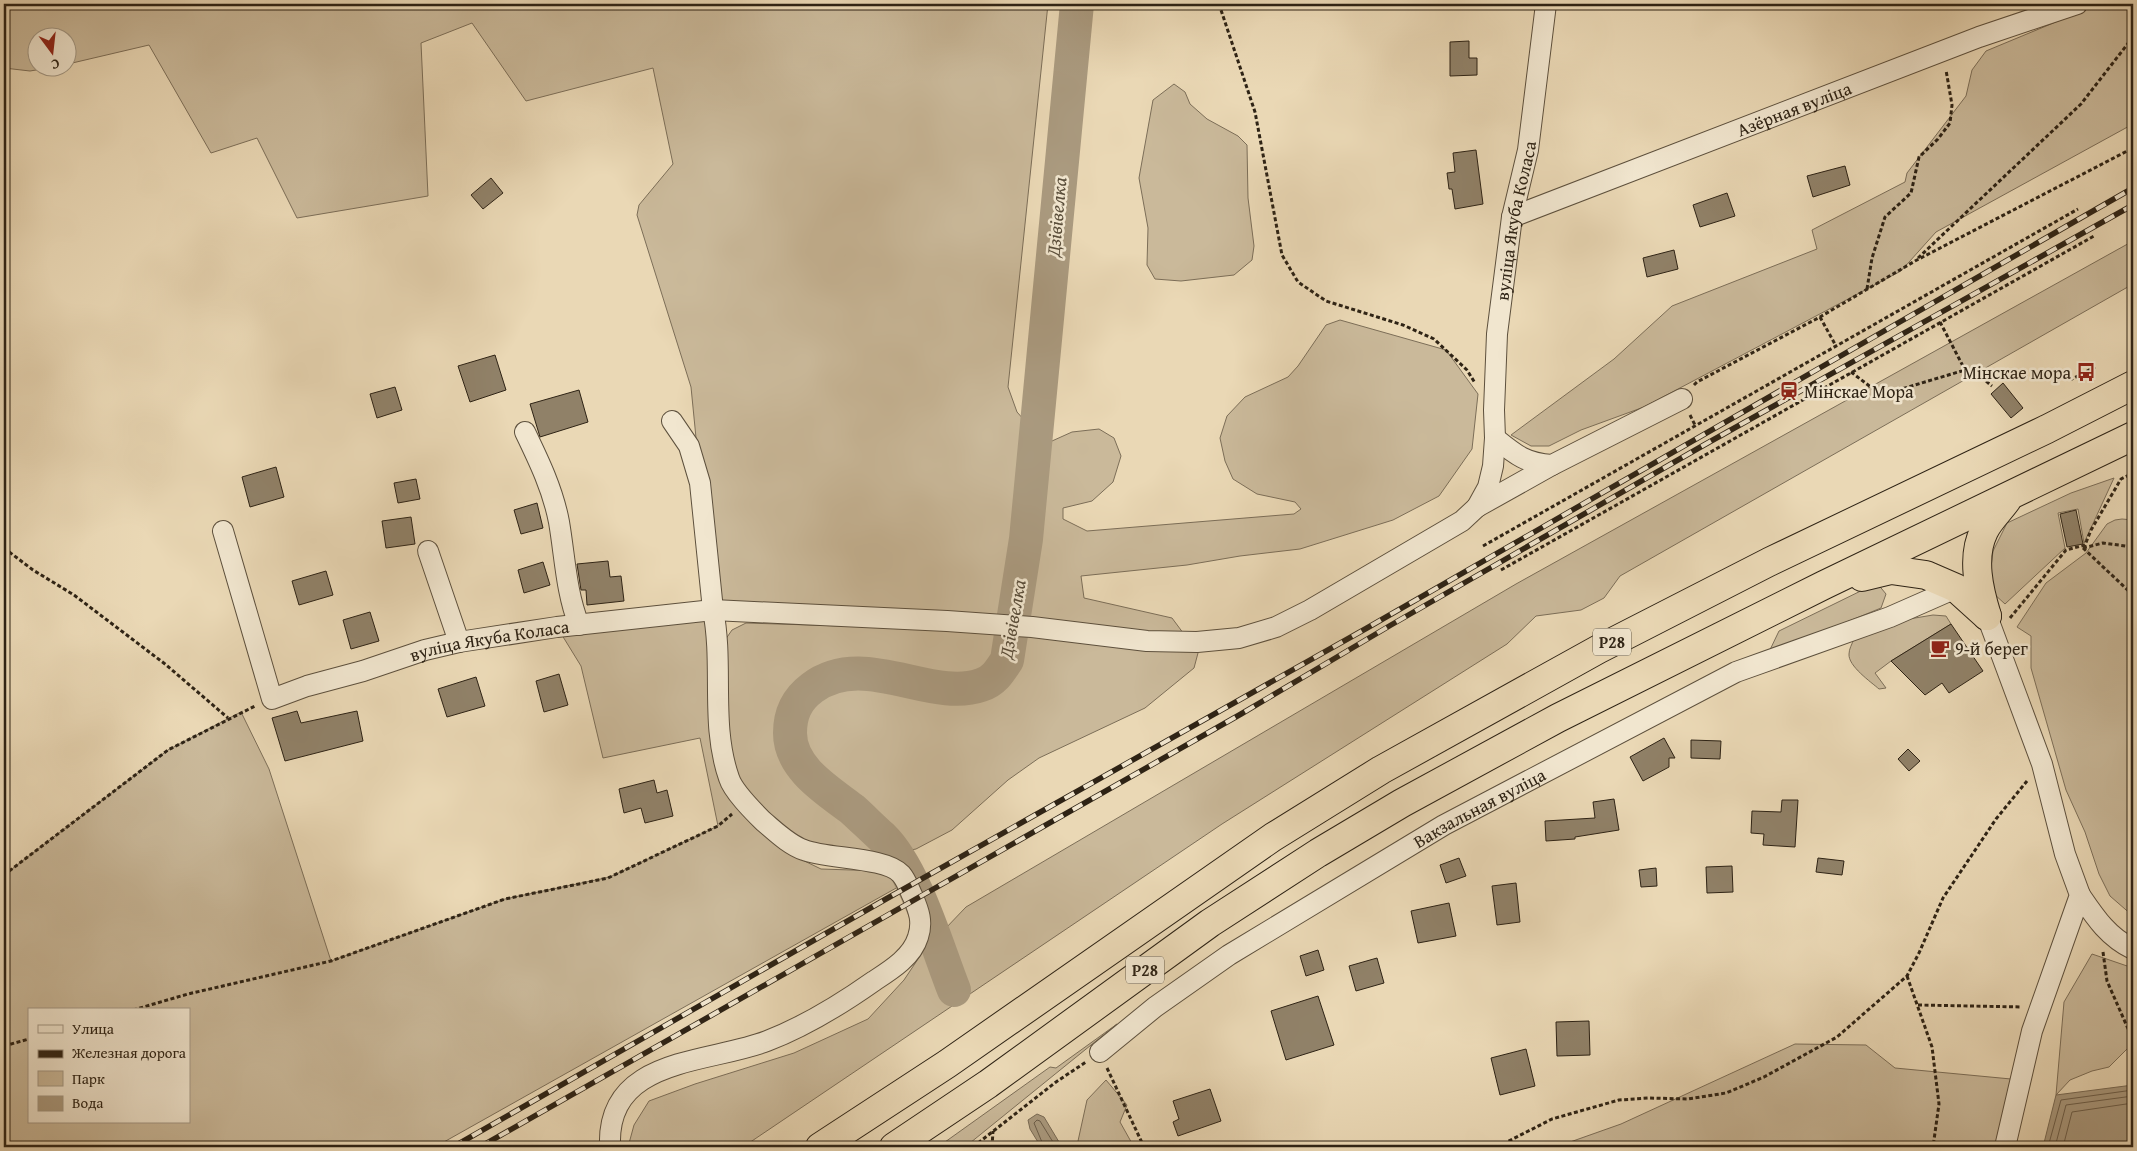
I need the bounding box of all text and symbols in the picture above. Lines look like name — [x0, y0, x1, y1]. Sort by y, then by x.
north arrow — [28, 28, 78, 78]
text: С — [49, 54, 62, 75]
street label: Азёрная вуліца — [1733, 74, 1855, 143]
street label: вуліца Якуба Коласа — [1488, 139, 1543, 302]
water label: Дзівівелка — [1038, 176, 1073, 259]
place label: Мінскае мора — [1963, 359, 2071, 386]
bus stop icon: Мінскае мора — [2075, 361, 2097, 383]
place label: Мінскае Мора — [1804, 378, 1914, 405]
station icon: Мінскае Мора — [1778, 380, 1800, 402]
water label: Дзівівелка — [991, 577, 1033, 662]
street label: вуліца Якуба Коласа — [406, 612, 571, 668]
road number: Р28 — [1593, 628, 1631, 656]
place label: 9-й берег — [1955, 635, 2028, 662]
cafe icon: 9-й берег — [1929, 637, 1951, 659]
street label: Вакзальная вуліца — [1408, 761, 1550, 854]
road number: Р28 — [1126, 956, 1164, 984]
legend — [28, 1008, 190, 1124]
text: Улица — [72, 1018, 115, 1039]
text: Железная дорога — [71, 1042, 187, 1063]
text: Парк — [72, 1068, 105, 1089]
text: Вода — [72, 1092, 104, 1113]

